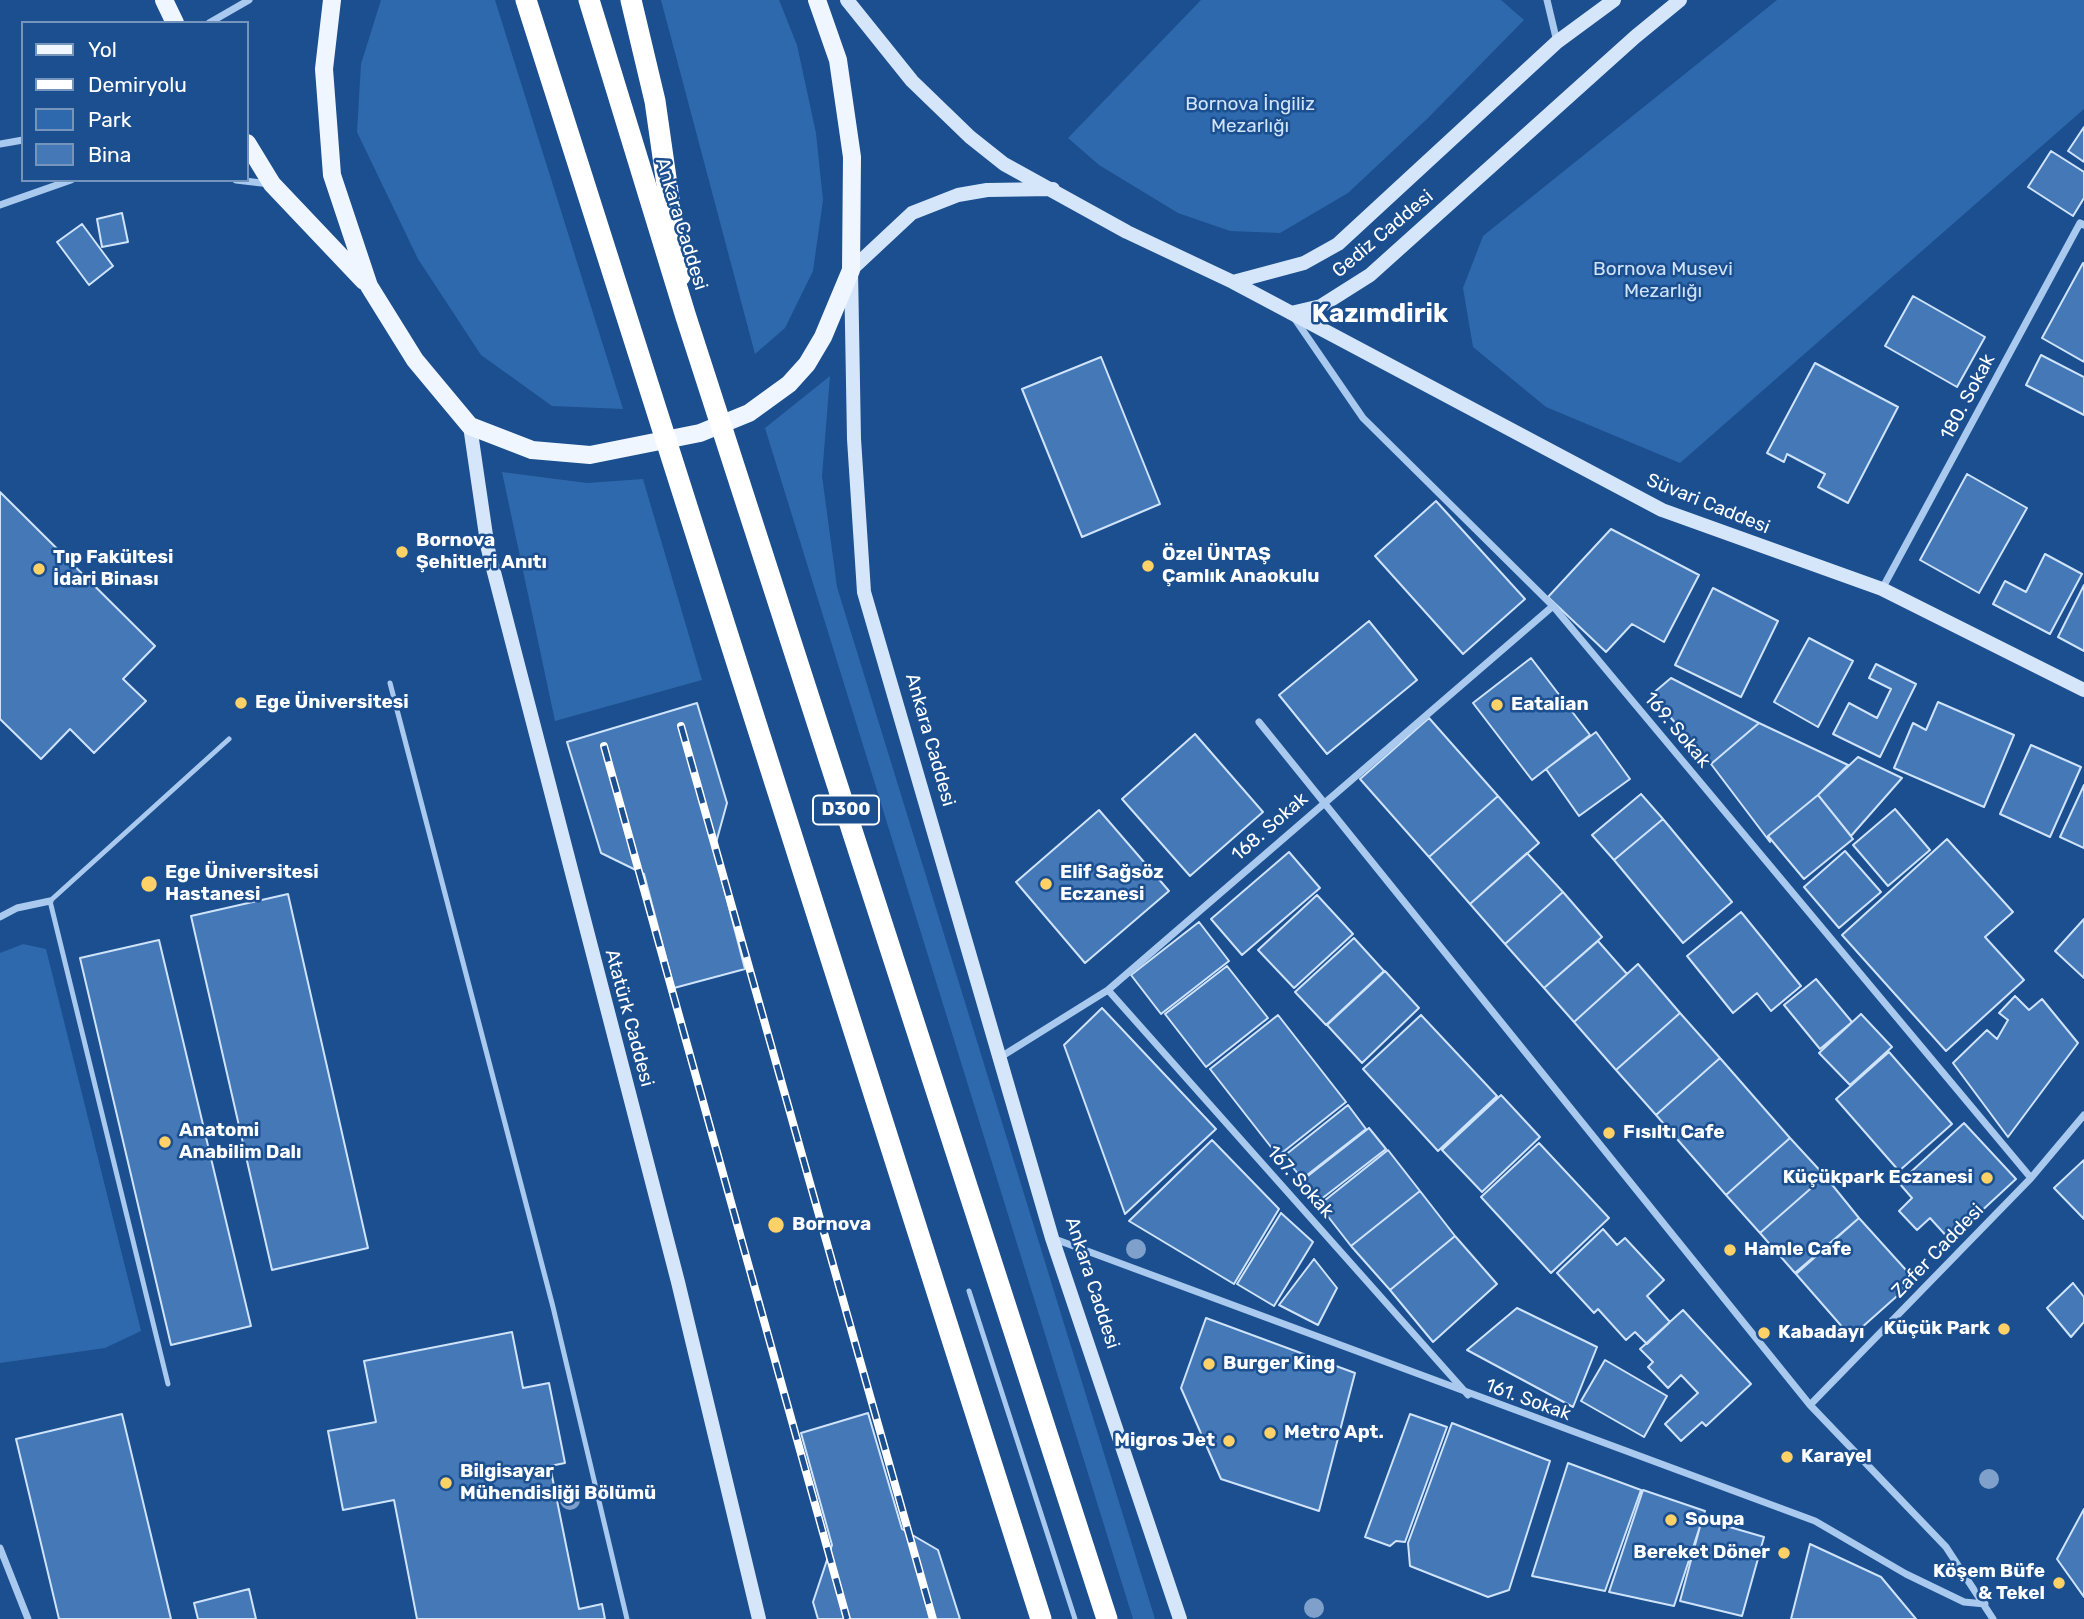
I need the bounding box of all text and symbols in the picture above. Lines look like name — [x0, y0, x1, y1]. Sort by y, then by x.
legend — [21, 21, 248, 182]
text: Yol — [88, 37, 117, 62]
text: Demiryolu — [88, 72, 187, 97]
park label: Bornova İngiliz Mezarlığı — [1185, 94, 1315, 138]
text: Park — [88, 107, 132, 132]
text: Bina — [88, 142, 131, 167]
street label: Ankara Caddesi — [650, 155, 712, 293]
street label: Gediz Caddesi — [1328, 185, 1438, 283]
park label: Bornova Musevi Mezarlığı — [1593, 259, 1733, 303]
district label: Kazımdirik — [1312, 298, 1448, 330]
street label: 180. Sokak — [1936, 350, 2000, 444]
street label: Süvari Caddesi — [1643, 469, 1773, 539]
place label: Bornova Şehitleri Anıtı — [416, 530, 547, 574]
marker: Bornova Şehitleri Anıtı — [394, 544, 410, 560]
place label: Özel ÜNTAŞ Çamlık Anaokulu — [1162, 544, 1319, 588]
place label: Tıp Fakültesi İdari Binası — [53, 547, 173, 591]
marker: Özel ÜNTAŞ Çamlık Anaokulu — [1140, 558, 1156, 574]
marker: Tıp Fakültesi İdari Binası — [31, 561, 47, 577]
street label: Ankara Caddesi — [900, 671, 960, 809]
street label: 169. Sokak — [1639, 688, 1715, 772]
place label: Ege Üniversitesi — [255, 692, 409, 714]
place label: Eatalian — [1511, 694, 1589, 716]
marker: Ege Üniversitesi — [233, 695, 249, 711]
marker: Eatalian — [1489, 697, 1505, 713]
street label: 168. Sokak — [1227, 788, 1313, 866]
road number: D300 — [813, 796, 879, 824]
place label: Ege Üniversitesi Hastanesi — [165, 862, 319, 906]
place label: Elif Sağsöz Eczanesi — [1060, 862, 1164, 906]
marker: Ege Üniversitesi Hastanesi — [139, 874, 159, 894]
marker: Elif Sağsöz Eczanesi — [1038, 876, 1054, 892]
street label: Atatürk Caddesi — [600, 947, 658, 1089]
place label: Anatomi Anabilim Dalı — [179, 1120, 301, 1164]
place label: Fısıltı Cafe — [1623, 1122, 1724, 1144]
marker: Fısıltı Cafe — [1601, 1125, 1617, 1141]
marker: Anatomi Anabilim Dalı — [157, 1134, 173, 1150]
street label: 167. Sokak — [1262, 1141, 1338, 1223]
place label: Küçükpark Eczanesi — [1783, 1167, 1973, 1189]
marker: Küçükpark Eczanesi — [1979, 1170, 1995, 1186]
street label: Zafer Caddesi — [1887, 1199, 1989, 1303]
place label: Bornova — [792, 1214, 871, 1236]
street label: Ankara Caddesi — [1060, 1214, 1124, 1352]
marker: Bornova — [766, 1215, 786, 1235]
place label: Hamle Cafe — [1744, 1239, 1852, 1261]
marker: Hamle Cafe — [1722, 1242, 1738, 1258]
place label: Küçük Park — [1883, 1318, 1990, 1340]
marker: Küçük Park — [1996, 1321, 2012, 1337]
place label: Kabadayı — [1778, 1322, 1865, 1344]
marker: Kabadayı — [1756, 1325, 1772, 1341]
place label: Burger King — [1223, 1353, 1335, 1375]
marker: Burger King — [1201, 1356, 1217, 1372]
street label: 161. Sokak — [1482, 1374, 1574, 1426]
place label: Metro Apt. — [1284, 1422, 1384, 1444]
marker: Metro Apt. — [1262, 1425, 1278, 1441]
place label: Migros Jet — [1114, 1430, 1215, 1452]
marker: Migros Jet — [1221, 1433, 1237, 1449]
place label: Karayel — [1801, 1446, 1872, 1468]
marker: Karayel — [1779, 1449, 1795, 1465]
place label: Bilgisayar Mühendisliği Bölümü — [460, 1461, 656, 1505]
marker: Bilgisayar Mühendisliği Bölümü — [438, 1475, 454, 1491]
place label: Soupa — [1685, 1509, 1745, 1531]
marker: Soupa — [1663, 1512, 1679, 1528]
place label: Bereket Döner — [1633, 1542, 1770, 1564]
marker: Bereket Döner — [1776, 1545, 1792, 1561]
place label: Köşem Büfe & Tekel — [1933, 1561, 2045, 1605]
marker: Köşem Büfe & Tekel — [2051, 1575, 2067, 1591]

